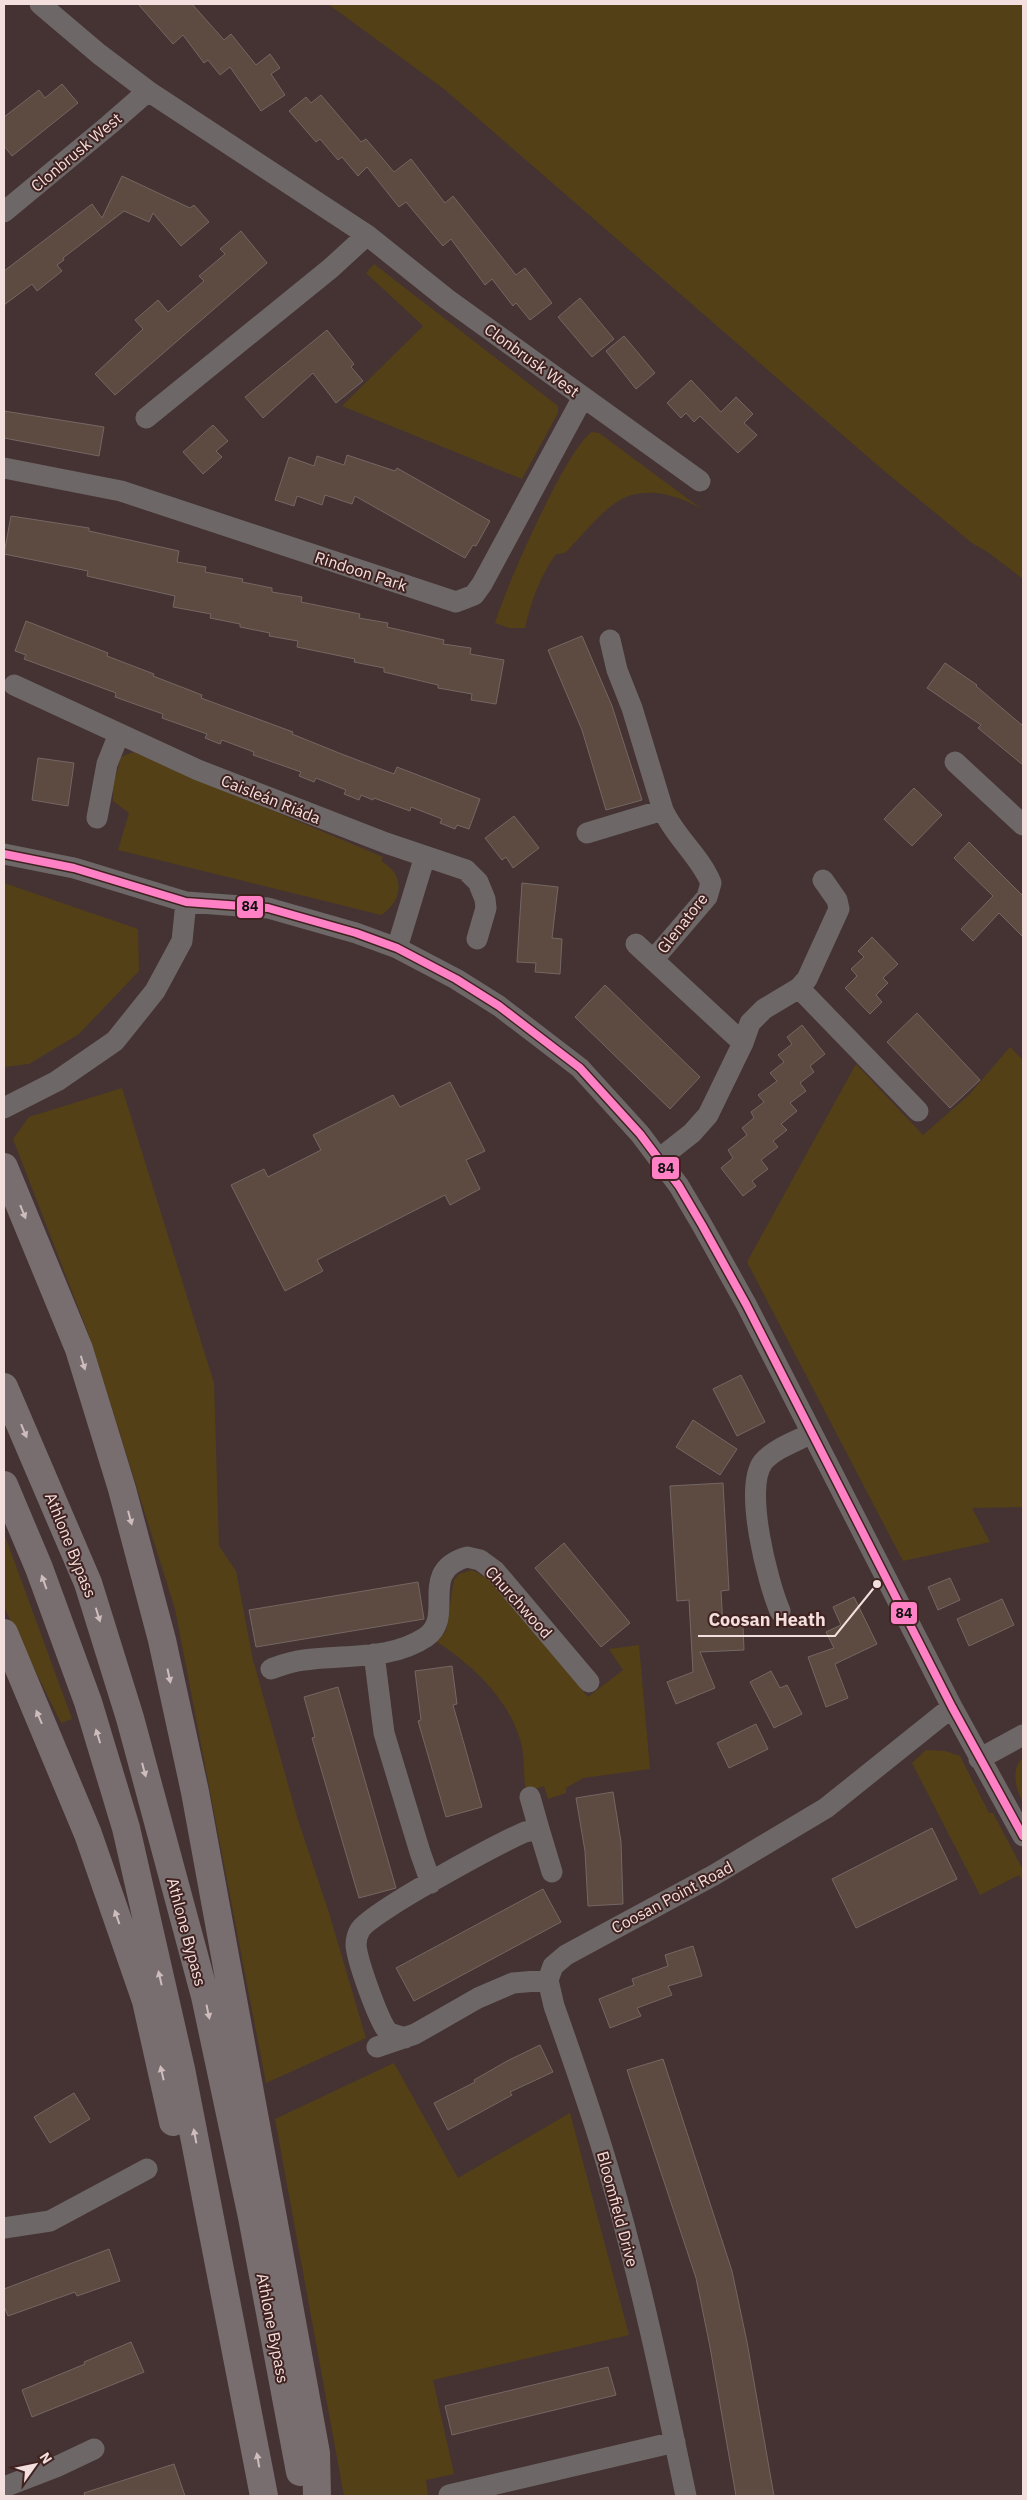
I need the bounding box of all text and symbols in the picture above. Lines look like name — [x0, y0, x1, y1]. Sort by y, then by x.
street label: Clonbrusk West — [26, 108, 126, 196]
street label: Clonbrusk West — [481, 319, 583, 401]
street label: Rindoon Park — [312, 547, 410, 595]
street label: Caisleán Riáda — [218, 770, 324, 828]
street label: Glenatore — [652, 889, 712, 957]
line badge: 84 — [236, 895, 264, 919]
text: 84 — [242, 897, 258, 915]
line badge: 84 — [651, 1156, 680, 1180]
text: 84 — [658, 1159, 674, 1177]
one-way arrow — [19, 1205, 27, 1220]
one-way arrow — [79, 1355, 87, 1370]
one-way arrow — [21, 1424, 29, 1438]
street label: Athlone Bypass — [41, 1490, 101, 1600]
one-way arrow — [126, 1511, 134, 1526]
street label: Churchwood — [481, 1562, 557, 1642]
one-way arrow — [40, 1574, 48, 1589]
line badge: 84 — [890, 1601, 918, 1625]
callout: Coosan Heath — [698, 1603, 835, 1636]
text: 84 — [896, 1604, 912, 1622]
one-way arrow — [94, 1607, 102, 1622]
text: Coosan Heath — [708, 1608, 826, 1631]
one-way arrow — [166, 1668, 174, 1684]
one-way arrow — [35, 1710, 43, 1724]
one-way arrow — [94, 1728, 101, 1743]
one-way arrow — [140, 1763, 148, 1778]
street label: Coosan Point Road — [608, 1857, 736, 1937]
street label: Athlone Bypass — [163, 1876, 211, 1988]
one-way arrow — [113, 1910, 120, 1925]
one-way arrow — [156, 1970, 164, 1985]
one-way arrow — [204, 2004, 212, 2020]
one-way arrow — [158, 2066, 166, 2081]
one-way arrow — [190, 2128, 198, 2144]
street label: Bloomfield Drive — [593, 2149, 643, 2269]
street label: Athlone Bypass — [253, 2271, 293, 2385]
north arrow — [10, 2440, 60, 2490]
text: N — [36, 2449, 56, 2467]
one-way arrow — [253, 2452, 261, 2468]

